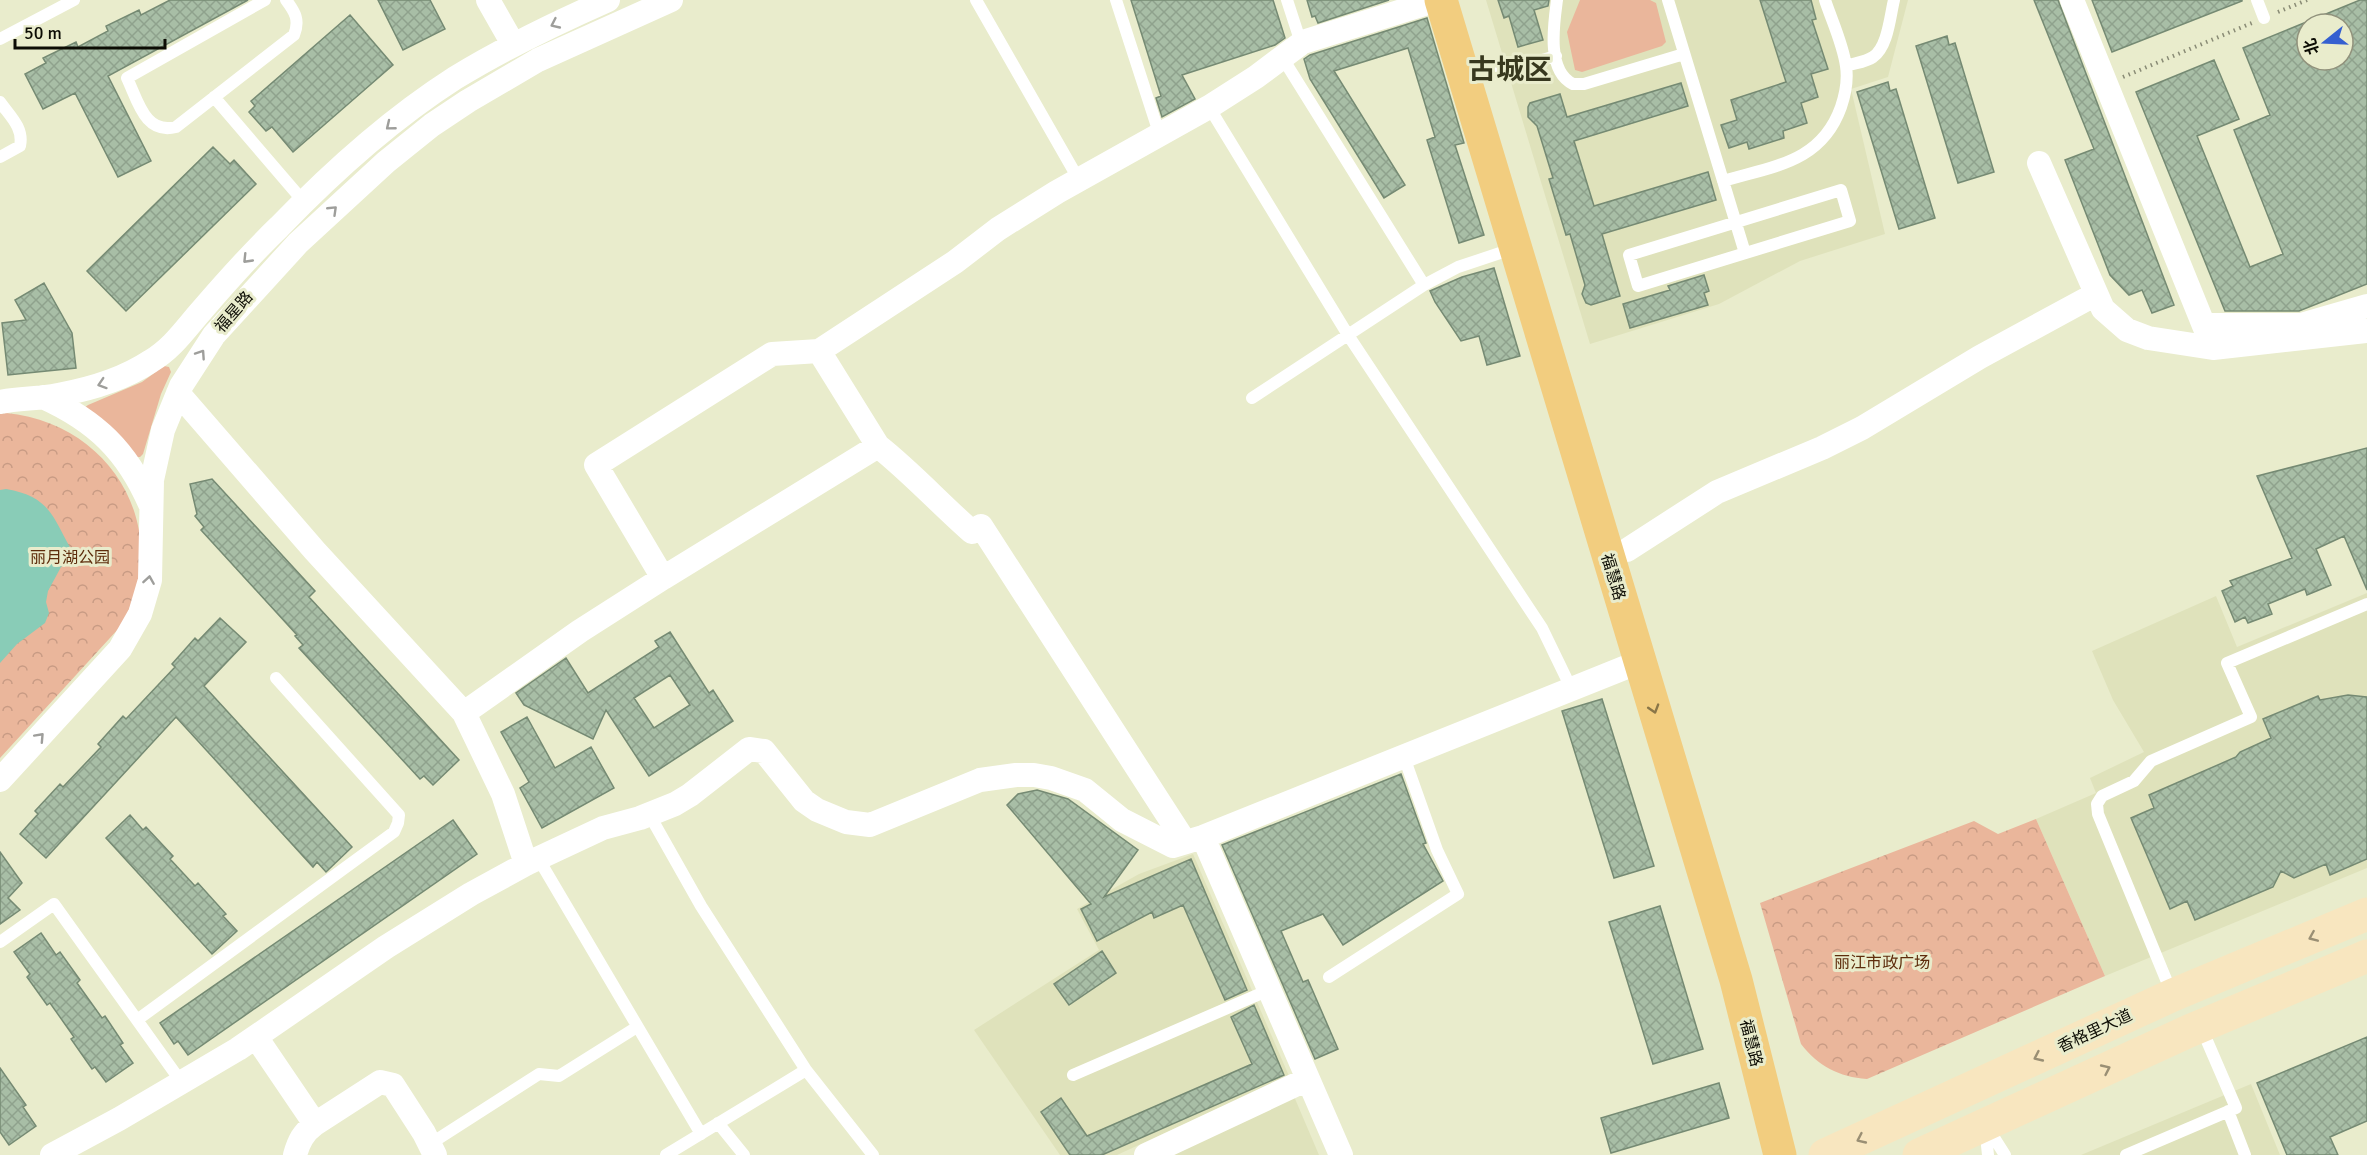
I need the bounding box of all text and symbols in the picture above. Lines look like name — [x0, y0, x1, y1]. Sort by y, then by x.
scale bar — [15, 12, 165, 50]
north arrow — [2295, 12, 2355, 72]
one-way arrow — [550, 17, 561, 29]
text: 50 m — [24, 22, 62, 44]
text: 北 — [2300, 36, 2324, 57]
district label: 古城区 — [1468, 53, 1552, 87]
one-way arrow — [386, 119, 397, 130]
one-way arrow — [326, 206, 336, 217]
one-way arrow — [243, 253, 254, 263]
street label: 福星路 — [211, 287, 257, 337]
one-way arrow — [194, 349, 205, 360]
one-way arrow — [97, 376, 108, 389]
park label: 丽月湖公园 — [30, 548, 110, 568]
street label: 福慧路 — [1596, 551, 1630, 603]
one-way arrow — [142, 575, 155, 585]
one-way arrow — [1647, 703, 1659, 714]
one-way arrow — [32, 733, 43, 744]
one-way arrow — [2308, 930, 2319, 942]
park label: 丽江市政广场 — [1834, 953, 1930, 973]
street label: 香格里大道 — [2055, 1005, 2135, 1057]
street label: 福慧路 — [1735, 1017, 1767, 1069]
one-way arrow — [2034, 1050, 2045, 1062]
one-way arrow — [2099, 1065, 2110, 1077]
one-way arrow — [1857, 1131, 1868, 1143]

